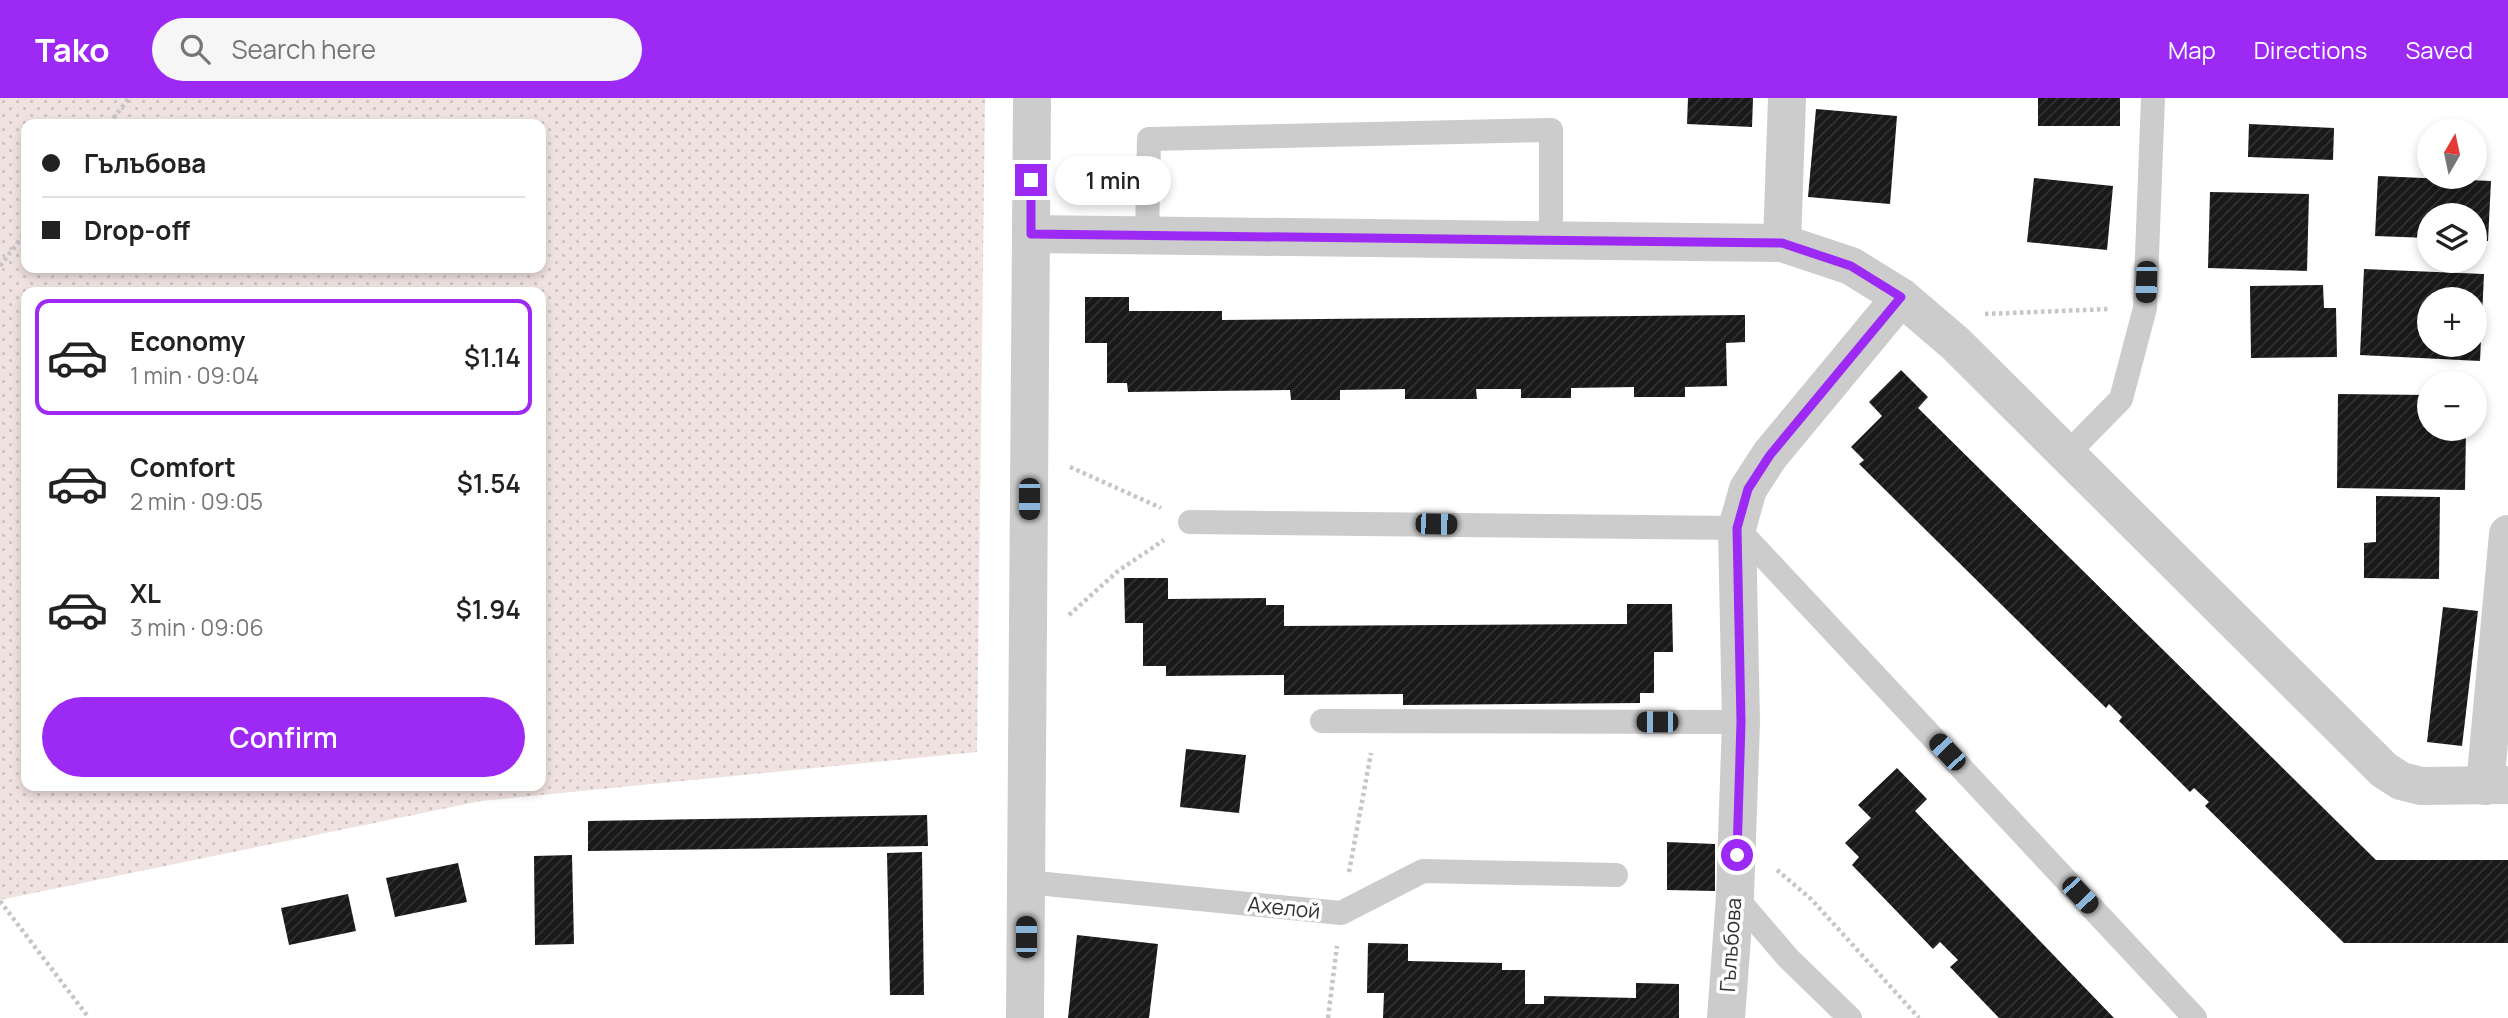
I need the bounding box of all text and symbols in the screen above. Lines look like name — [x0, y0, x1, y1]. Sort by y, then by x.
search box — [152, 18, 642, 81]
text: Tako — [35, 27, 110, 72]
icon: search — [176, 30, 214, 68]
text: Search here — [232, 31, 376, 67]
text: Map — [2168, 33, 2216, 66]
text: Directions — [2254, 33, 2367, 66]
text: Saved — [2405, 33, 2473, 66]
north arrow — [2417, 119, 2487, 189]
map controls — [2417, 119, 2487, 441]
text: Гълъбова — [84, 145, 206, 181]
callout: 1 min — [1056, 155, 1171, 204]
route end — [1015, 164, 1047, 196]
text: 1 min — [1086, 164, 1140, 196]
button: layers — [2417, 203, 2487, 273]
text: Drop-off — [84, 212, 190, 248]
car — [2135, 261, 2158, 303]
button: + — [2417, 287, 2487, 357]
text: Economy — [130, 323, 245, 359]
icon: car — [46, 326, 109, 389]
text: $1.14 — [464, 339, 521, 375]
text: 1 min · 09:04 — [130, 359, 259, 391]
button: − — [2417, 371, 2487, 441]
text: Comfort — [130, 449, 236, 485]
icon: car — [46, 452, 109, 515]
text: $1.54 — [457, 465, 521, 501]
car — [1019, 478, 1040, 520]
text: 2 min · 09:05 — [130, 485, 263, 517]
car — [1415, 513, 1458, 535]
text: XL — [130, 575, 161, 611]
icon: car — [46, 578, 109, 641]
text: $1.94 — [456, 591, 521, 627]
text: 3 min · 09:06 — [130, 611, 264, 643]
button: Confirm — [42, 697, 525, 777]
car — [1637, 712, 1679, 733]
car — [1925, 729, 1970, 775]
route start — [1721, 839, 1753, 871]
car — [2058, 872, 2103, 918]
street label: Ахелой — [1246, 889, 1322, 925]
street label: Гълъбова — [1713, 897, 1747, 993]
car — [1016, 916, 1037, 958]

